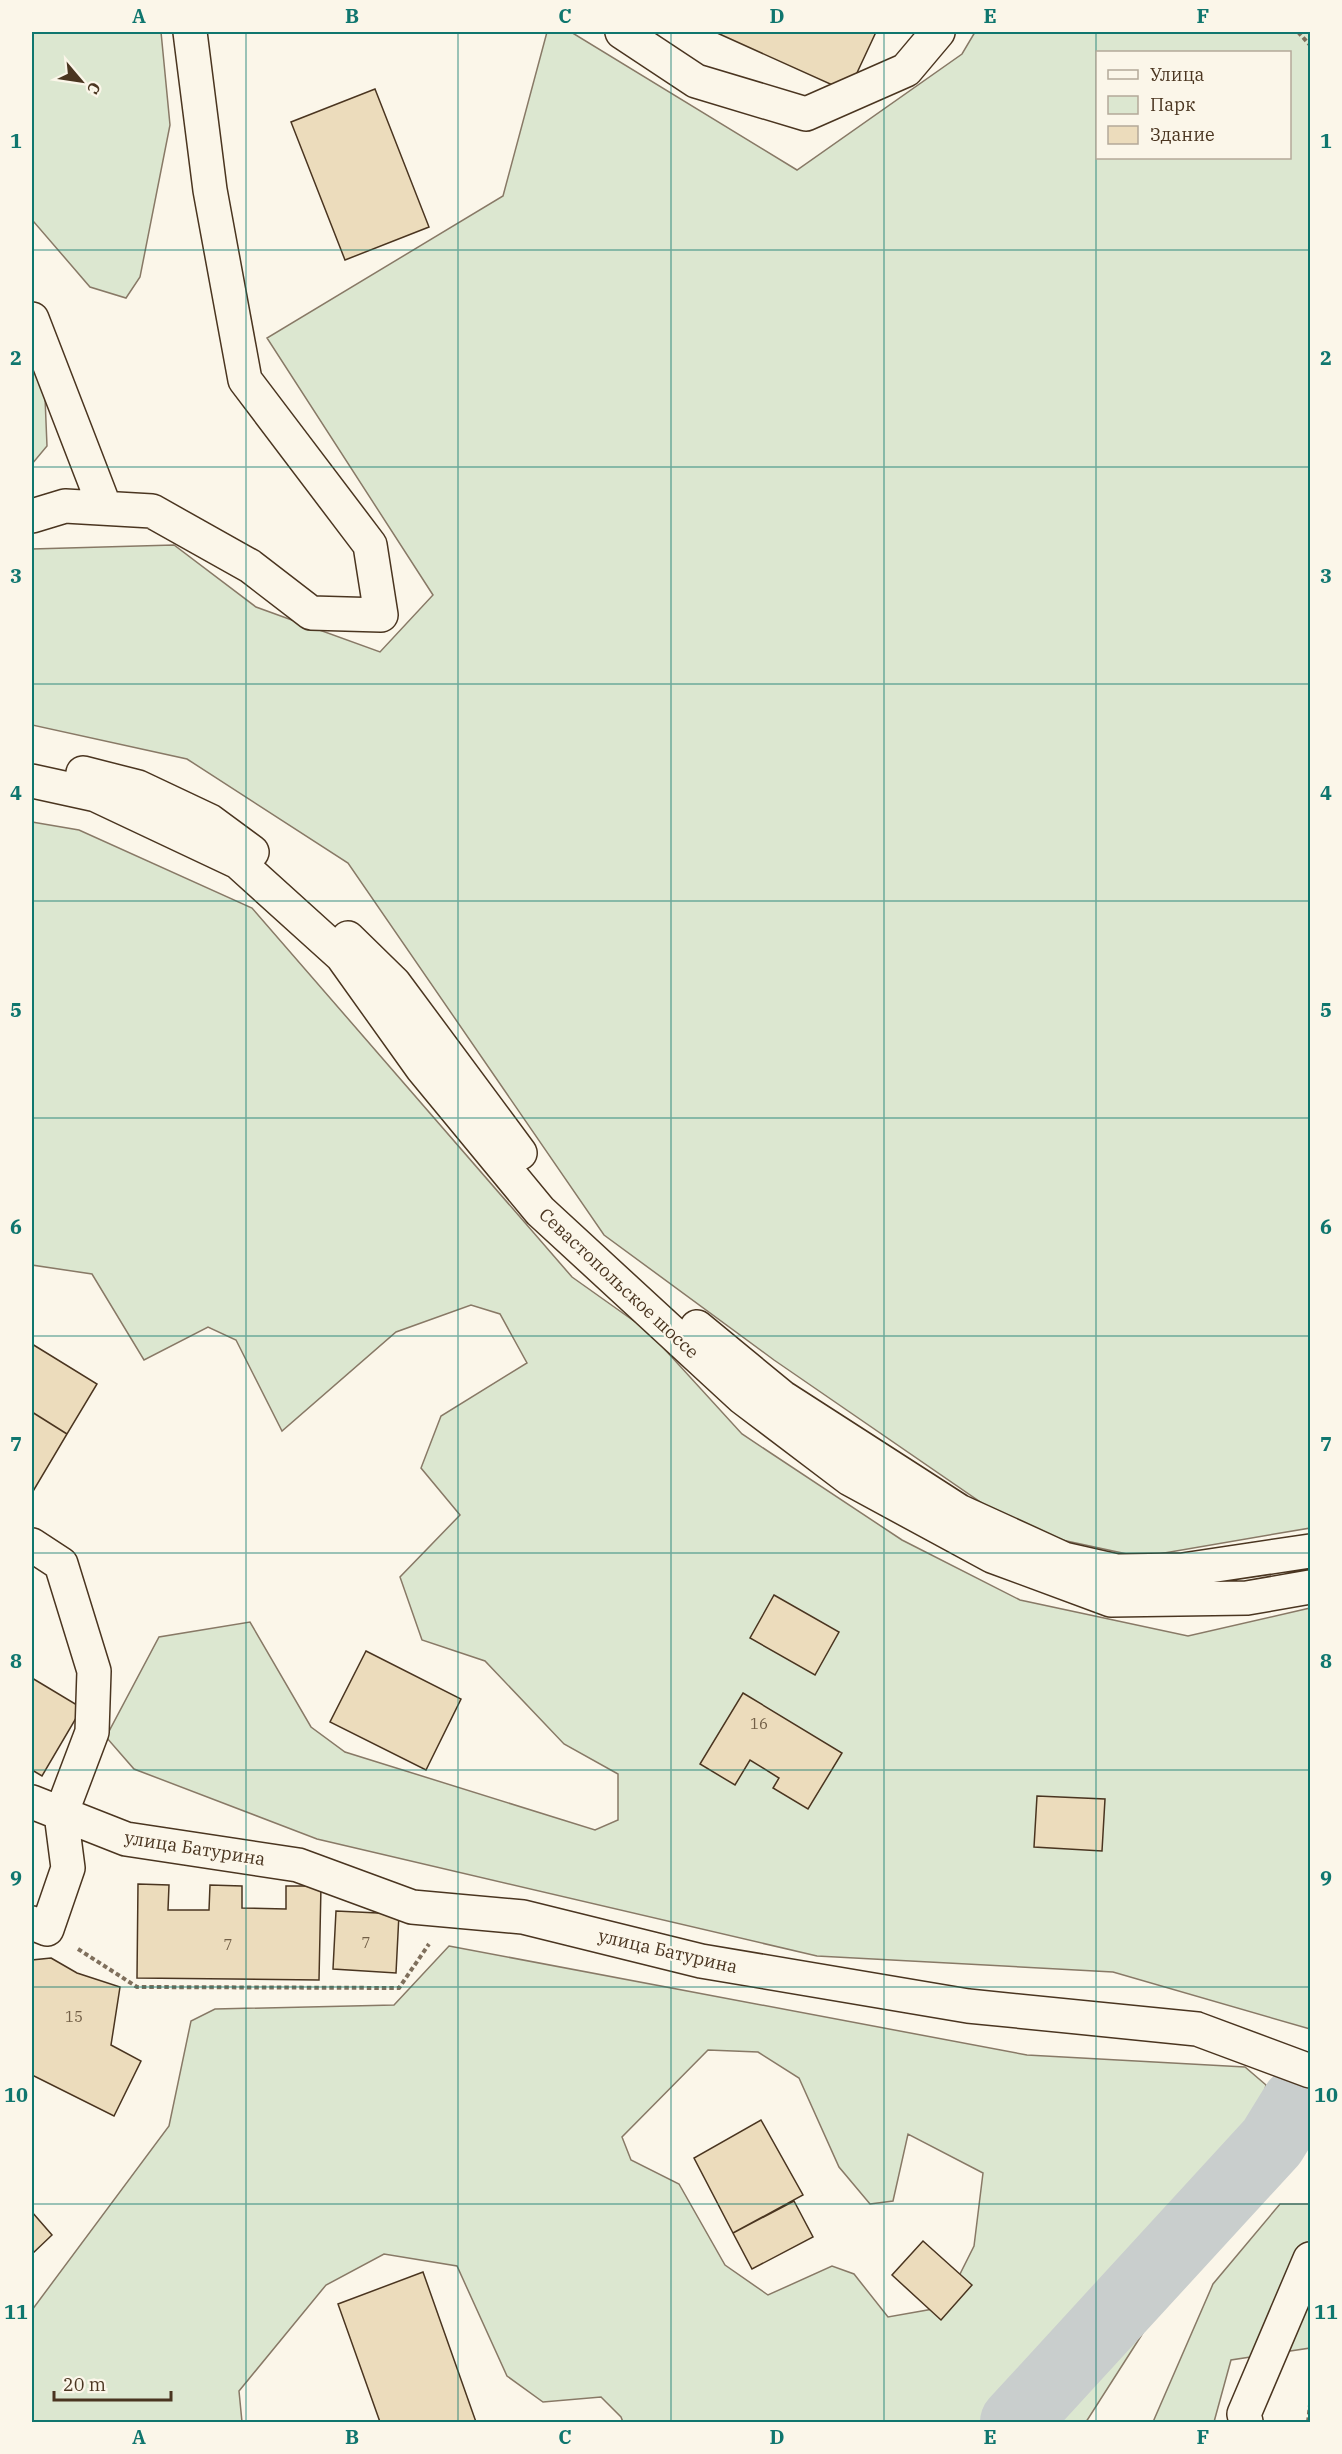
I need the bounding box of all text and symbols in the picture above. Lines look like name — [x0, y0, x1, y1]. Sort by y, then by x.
text: A — [132, 2, 146, 29]
text: B — [345, 2, 359, 29]
text: C — [558, 2, 572, 29]
text: D — [769, 2, 785, 29]
text: E — [983, 2, 997, 29]
text: F — [1197, 2, 1209, 29]
north arrow — [51, 51, 111, 111]
legend — [1096, 51, 1291, 159]
text: Улица — [1150, 63, 1205, 86]
text: С — [83, 79, 105, 98]
text: Парк — [1150, 93, 1196, 116]
text: Здание — [1150, 123, 1215, 146]
text: 1 — [10, 127, 22, 154]
text: 1 — [1320, 127, 1332, 154]
text: 2 — [10, 344, 22, 371]
text: 2 — [1320, 344, 1332, 371]
text: 3 — [10, 562, 22, 589]
text: 3 — [1320, 562, 1332, 589]
text: 4 — [10, 779, 22, 806]
text: 4 — [1320, 779, 1332, 806]
text: 5 — [10, 996, 22, 1023]
text: 5 — [1320, 996, 1332, 1023]
street label: Севастопольское шоссе — [534, 1203, 704, 1363]
text: 6 — [10, 1213, 22, 1240]
text: 6 — [1320, 1213, 1332, 1240]
text: 7 — [10, 1430, 22, 1457]
text: 7 — [1320, 1430, 1332, 1457]
text: 8 — [10, 1647, 22, 1674]
text: 8 — [1320, 1647, 1332, 1674]
house number: 16 — [750, 1714, 768, 1733]
street label: улица Батурина — [123, 1826, 267, 1870]
text: 9 — [10, 1864, 22, 1891]
text: 9 — [1320, 1864, 1332, 1891]
street label: улица Батурина — [596, 1924, 740, 1978]
house number: 7 — [361, 1933, 371, 1952]
house number: 7 — [223, 1935, 233, 1954]
house number: 15 — [65, 2007, 83, 2026]
text: 10 — [4, 2081, 28, 2108]
text: 10 — [1314, 2081, 1338, 2108]
text: 11 — [4, 2298, 28, 2325]
text: 11 — [1314, 2298, 1338, 2325]
scale bar — [54, 2364, 171, 2402]
text: 20 m — [63, 2373, 106, 2396]
text: A — [132, 2423, 146, 2450]
text: B — [345, 2423, 359, 2450]
text: C — [558, 2423, 572, 2450]
text: D — [769, 2423, 785, 2450]
text: E — [983, 2423, 997, 2450]
text: F — [1197, 2423, 1209, 2450]

